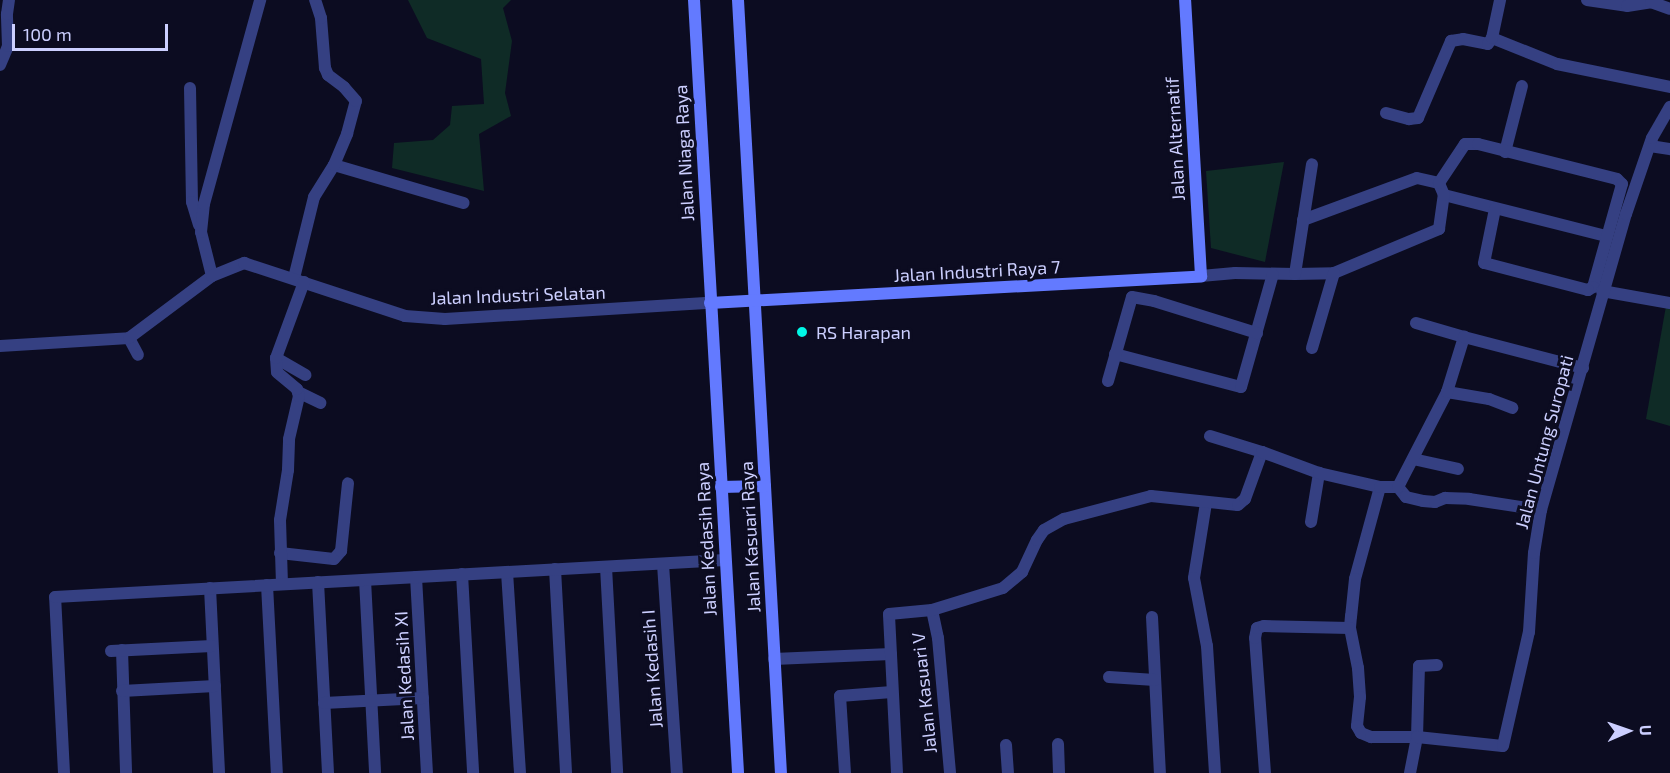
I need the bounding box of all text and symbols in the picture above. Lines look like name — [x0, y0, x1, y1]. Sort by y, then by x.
scale bar — [15, 12, 171, 50]
text: 100 m — [23, 23, 72, 45]
street label: Jalan Alternatif — [1161, 76, 1189, 202]
street label: Jalan Niaga Raya — [670, 84, 698, 222]
street label: Jalan Industri Raya 7 — [893, 256, 1061, 286]
street label: Jalan Industri Selatan — [430, 281, 606, 309]
place label: RS Harapan — [816, 321, 911, 343]
marker: RS Harapan — [793, 323, 811, 341]
street label: Jalan Untung Suropati — [1510, 353, 1578, 531]
street label: Jalan Kedasih Raya — [691, 461, 721, 617]
street label: Jalan Kasuari Raya — [735, 461, 765, 613]
street label: Jalan Kedasih I — [637, 609, 667, 729]
street label: Jalan Kedasih XI — [390, 611, 418, 741]
street label: Jalan Kasuari V — [907, 631, 941, 755]
north arrow — [1598, 701, 1658, 761]
text: U — [1637, 725, 1656, 736]

